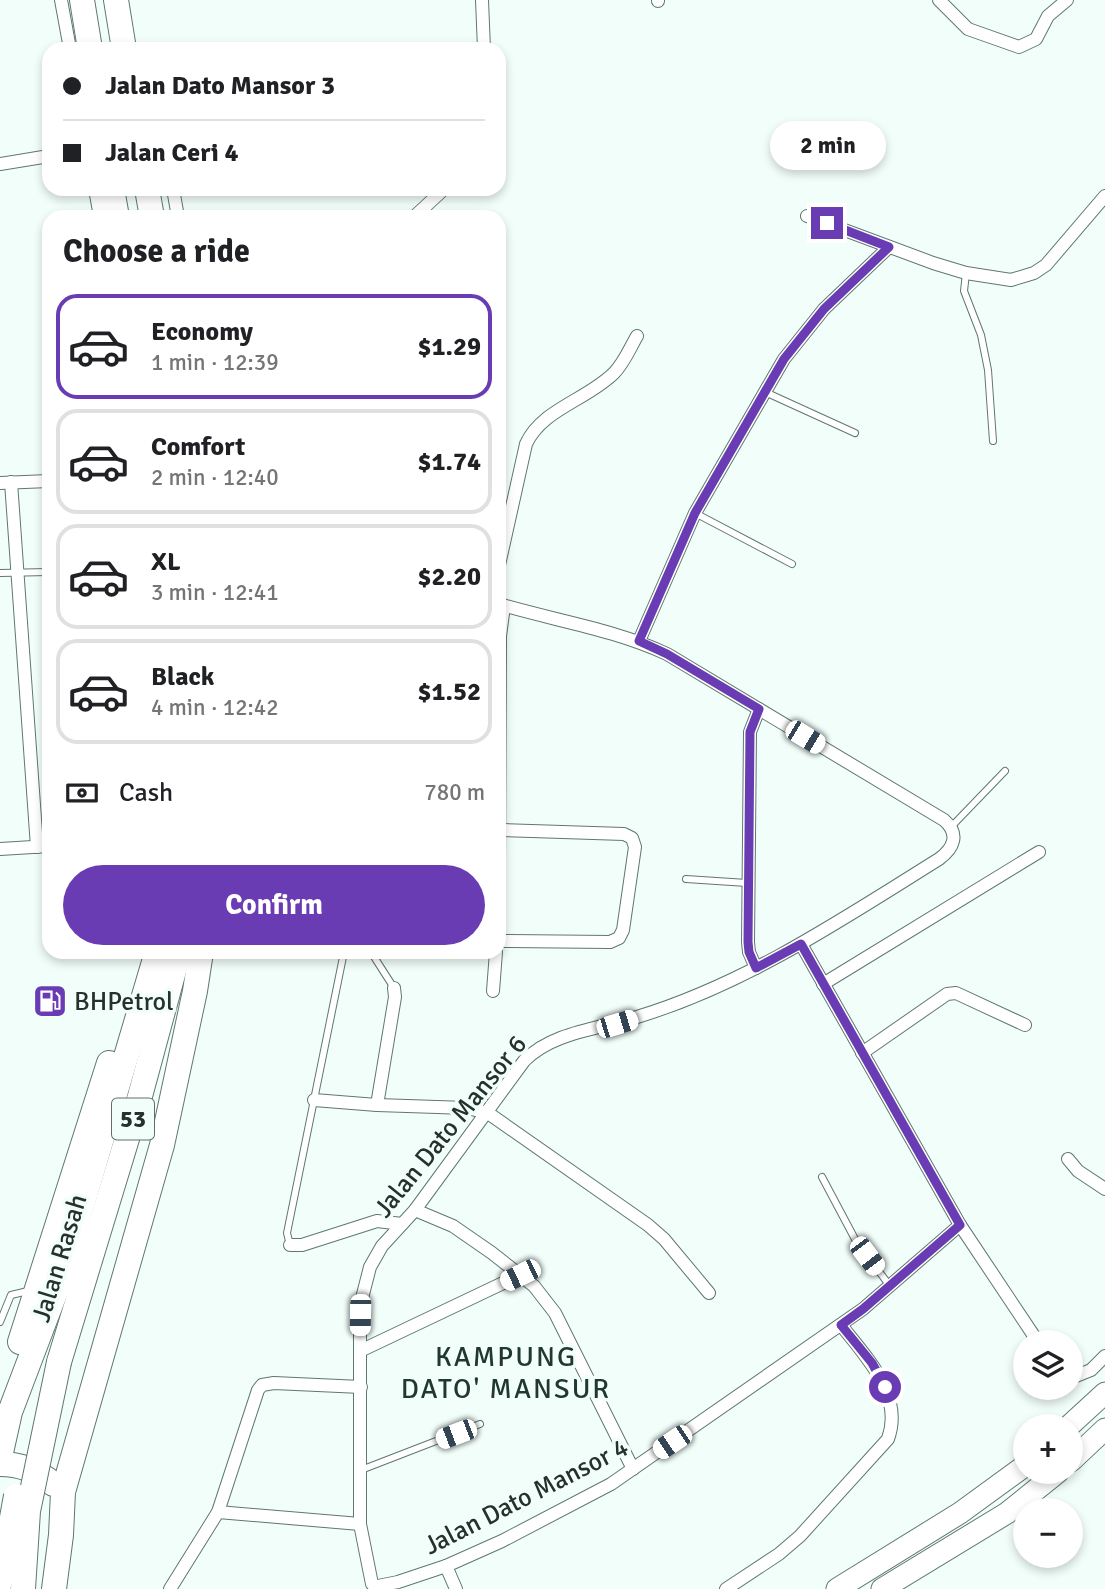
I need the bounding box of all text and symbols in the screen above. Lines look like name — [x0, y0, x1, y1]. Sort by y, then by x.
text: Jalan Dato Mansor 3 — [105, 70, 335, 102]
callout: 2 min — [769, 122, 885, 170]
text: 2 min — [800, 131, 856, 160]
text: Jalan Ceri 4 — [105, 137, 238, 169]
route end — [811, 207, 843, 239]
text: Choose a ride — [63, 232, 250, 271]
icon: car — [67, 315, 130, 378]
text: Economy — [151, 316, 253, 348]
text: $1.29 — [417, 331, 481, 363]
text: 1 min · 12:39 — [151, 348, 279, 377]
icon: car — [67, 430, 130, 493]
text: Comfort — [151, 431, 245, 463]
text: $1.74 — [417, 446, 481, 478]
text: 2 min · 12:40 — [151, 463, 279, 492]
icon: car — [67, 545, 130, 608]
text: XL — [151, 546, 181, 578]
text: $2.20 — [417, 561, 481, 593]
text: 3 min · 12:41 — [151, 578, 279, 607]
icon: car — [67, 660, 130, 723]
text: Black — [151, 661, 214, 693]
text: $1.52 — [417, 676, 481, 708]
text: 4 min · 12:42 — [151, 693, 279, 722]
car — [782, 717, 829, 757]
icon: cash — [63, 774, 101, 812]
text: Cash — [119, 777, 173, 809]
text: 780 m — [424, 778, 485, 807]
button: Confirm — [63, 865, 485, 945]
fuel station icon: BHPetrol — [31, 982, 69, 1020]
place label: BHPetrol — [74, 986, 174, 1018]
car — [594, 1008, 641, 1040]
street label: Jalan Dato Mansor 6 — [368, 1029, 534, 1224]
road number: 53 — [112, 1098, 154, 1140]
street label: Jalan Rasah — [25, 1190, 95, 1326]
car — [846, 1233, 889, 1279]
car — [497, 1256, 544, 1294]
car — [350, 1294, 371, 1336]
map controls — [1013, 1330, 1083, 1568]
button: layers — [1013, 1330, 1083, 1400]
district label: KAMPUNG DATO' MANSUR — [401, 1340, 611, 1406]
route start — [869, 1371, 901, 1403]
button: + — [1013, 1414, 1083, 1484]
car — [433, 1417, 480, 1451]
car — [649, 1422, 696, 1462]
street label: Jalan Dato Mansor 4 — [419, 1432, 634, 1562]
button: − — [1013, 1498, 1083, 1568]

